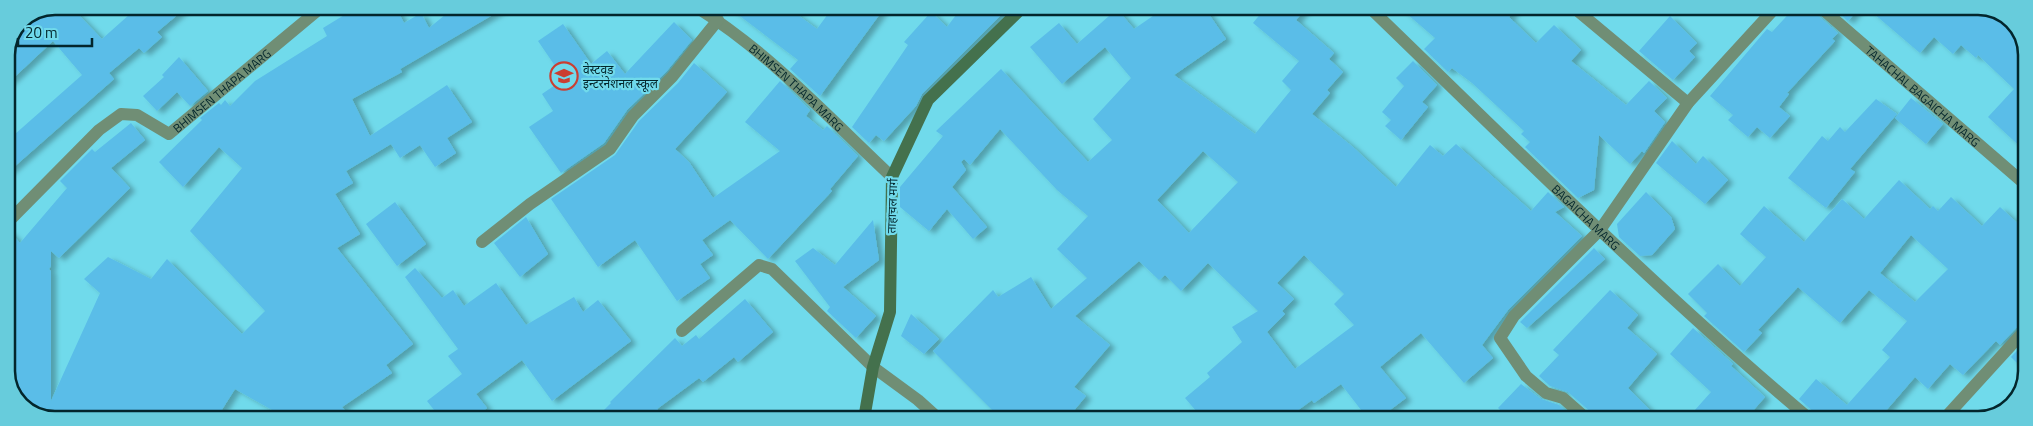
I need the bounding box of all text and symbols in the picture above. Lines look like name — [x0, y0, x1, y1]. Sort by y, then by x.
scale bar — [18, 15, 91, 47]
text: 20 m — [25, 21, 58, 44]
street label: BHIMSEN THAPA MARG — [745, 39, 848, 136]
street label: TAHACHAL BAGAICHA MARG — [1861, 41, 1985, 151]
street label: BHIMSEN THAPA MARG — [168, 44, 275, 137]
place label: वेस्टवुड इन्टरनेशनल स्कूल — [583, 60, 659, 93]
school or university icon: वेस्टवुड इन्टरनेशनल स्कूल — [549, 61, 579, 91]
street label: ताहाचल मार्ग — [882, 177, 902, 234]
street label: BAGAICHA MARG — [1548, 180, 1625, 254]

